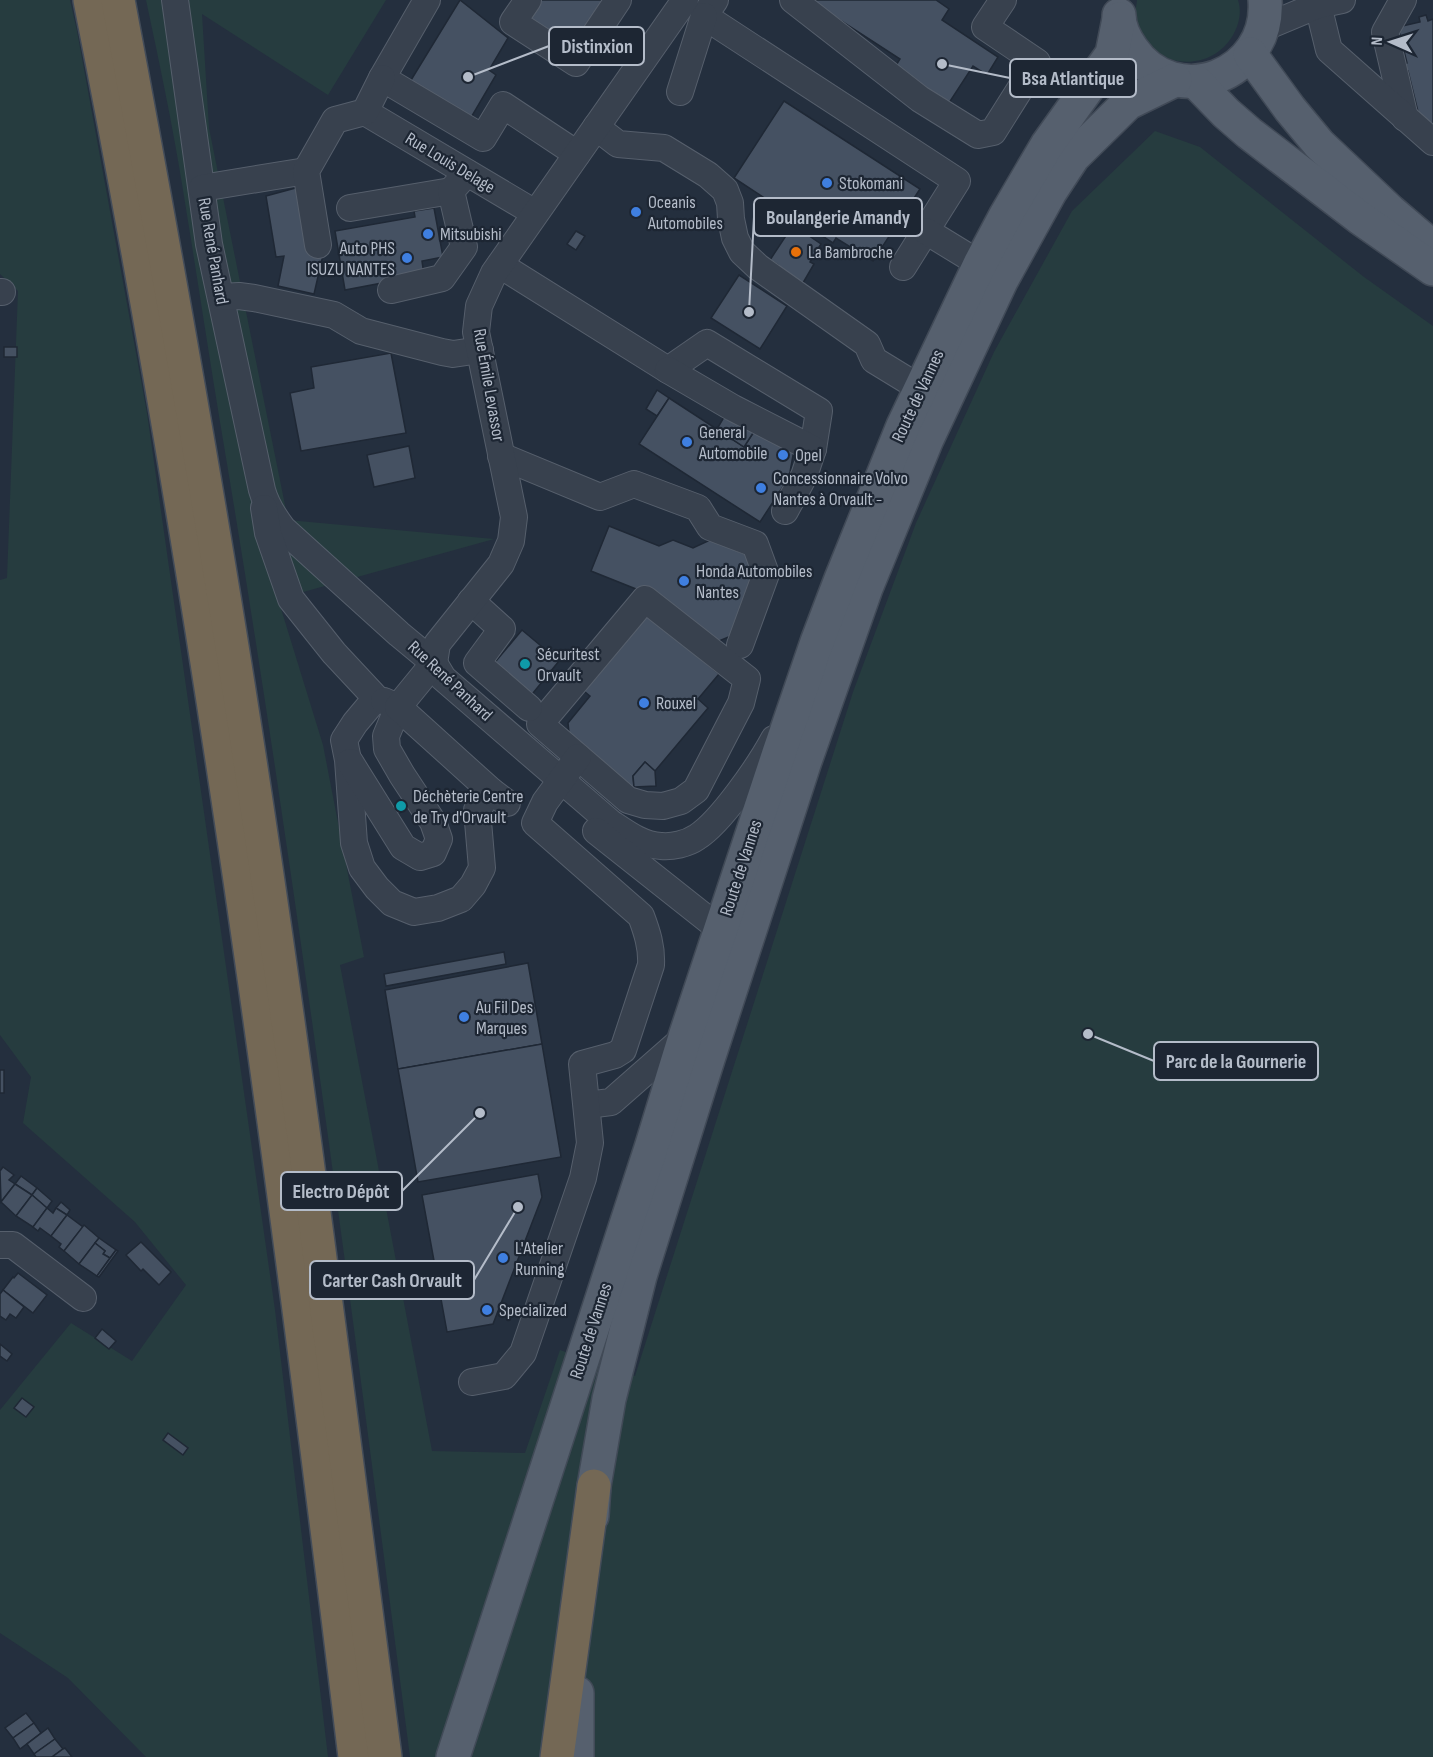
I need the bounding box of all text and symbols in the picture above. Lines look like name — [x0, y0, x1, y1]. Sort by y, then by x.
north arrow — [1361, 12, 1421, 72]
callout: Distinxion — [549, 27, 644, 65]
text: Distinxion — [561, 35, 633, 59]
text: N — [1368, 37, 1387, 46]
callout: Bsa Atlantique — [1010, 59, 1136, 97]
text: Bsa Atlantique — [1022, 67, 1124, 91]
street label: Rue Louis Delage — [401, 128, 499, 198]
place label: Stokomani — [839, 173, 903, 194]
marker: Stokomani — [820, 176, 834, 190]
place label: Oceanis Automobiles — [647, 192, 723, 234]
street label: Rue René Panhard — [193, 196, 233, 306]
callout: Boulangerie Amandy — [754, 198, 922, 236]
marker: Oceanis Automobiles — [629, 205, 643, 219]
text: Boulangerie Amandy — [766, 206, 911, 230]
place label: Mitsubishi — [440, 224, 502, 245]
marker: Mitsubishi — [421, 227, 435, 241]
place label: Auto PHS ISUZU NANTES — [307, 238, 395, 280]
place label: La Bambroche — [808, 242, 893, 263]
marker: La Bambroche — [789, 245, 803, 259]
marker: Auto PHS ISUZU NANTES — [400, 251, 414, 265]
street label: Rue Émile Levassor — [469, 327, 509, 443]
street label: Route de Vannes — [887, 346, 949, 446]
place label: General Automobile — [698, 422, 767, 464]
marker: General Automobile — [680, 435, 694, 449]
place label: Opel — [795, 445, 822, 466]
marker: Opel — [776, 448, 790, 462]
place label: Concessionnaire Volvo Nantes à Orvault - — [773, 468, 908, 510]
marker: Concessionnaire Volvo Nantes à Orvault - — [754, 481, 768, 495]
place label: Honda Automobiles Nantes — [696, 561, 813, 603]
marker: Honda Automobiles Nantes — [677, 574, 691, 588]
street label: Rue René Panhard — [403, 636, 497, 726]
place label: Sécuritest Orvault — [537, 644, 600, 686]
marker: Sécuritest Orvault — [518, 657, 532, 671]
place label: Rouxel — [656, 693, 696, 714]
marker: Rouxel — [637, 696, 651, 710]
place label: Déchèterie Centre de Try d'Orvault — [413, 786, 524, 828]
marker: Déchèterie Centre de Try d'Orvault — [394, 799, 408, 813]
street label: Route de Vannes — [716, 817, 766, 919]
place label: Au Fil Des Marques — [475, 997, 533, 1039]
marker: Au Fil Des Marques — [457, 1010, 471, 1024]
callout: Parc de la Gournerie — [1154, 1042, 1318, 1080]
text: Parc de la Gournerie — [1166, 1050, 1306, 1074]
callout: Electro Dépôt — [281, 1172, 402, 1210]
text: Electro Dépôt — [293, 1180, 390, 1204]
place label: L'Atelier Running — [515, 1238, 564, 1280]
marker: L'Atelier Running — [496, 1251, 510, 1265]
callout: Carter Cash Orvault — [310, 1261, 474, 1299]
text: Carter Cash Orvault — [322, 1269, 462, 1293]
street label: Route de Vannes — [566, 1280, 616, 1382]
place label: Specialized — [499, 1300, 567, 1321]
marker: Specialized — [480, 1303, 494, 1317]

